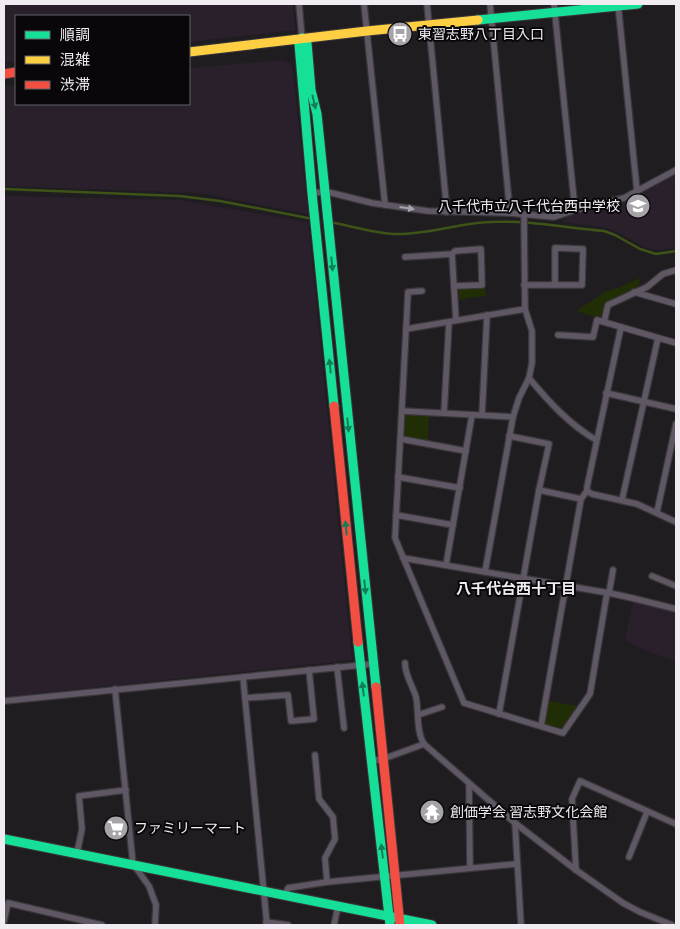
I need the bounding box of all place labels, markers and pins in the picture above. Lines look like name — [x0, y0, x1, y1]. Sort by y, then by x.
bus stop icon: 東習志野八丁目入口 — [387, 21, 413, 47]
place label: 東習志野八丁目入口 — [418, 26, 544, 42]
school or university icon: 八千代市立八千代台西中学校 — [625, 193, 651, 219]
place label: 八千代市立八千代台西中学校 — [438, 198, 620, 214]
temple icon: 創価学会 習志野文化会館 — [419, 799, 445, 825]
place label: 創価学会 習志野文化会館 — [450, 804, 607, 820]
supermarket icon: ファミリーマート — [103, 815, 129, 841]
place label: ファミリーマート — [134, 820, 246, 836]

